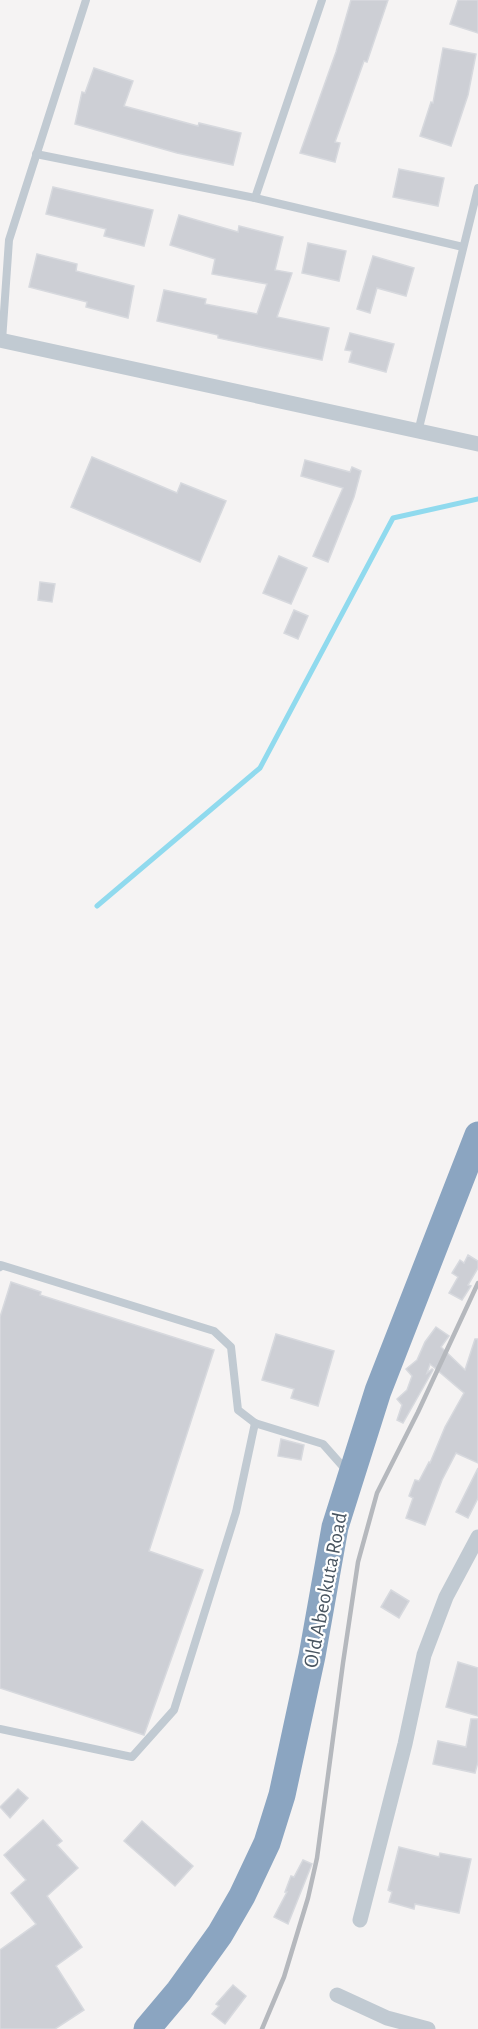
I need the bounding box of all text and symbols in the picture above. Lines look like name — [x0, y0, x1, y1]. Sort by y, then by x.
street label: Old Abeokuta Road — [300, 1511, 351, 1670]

